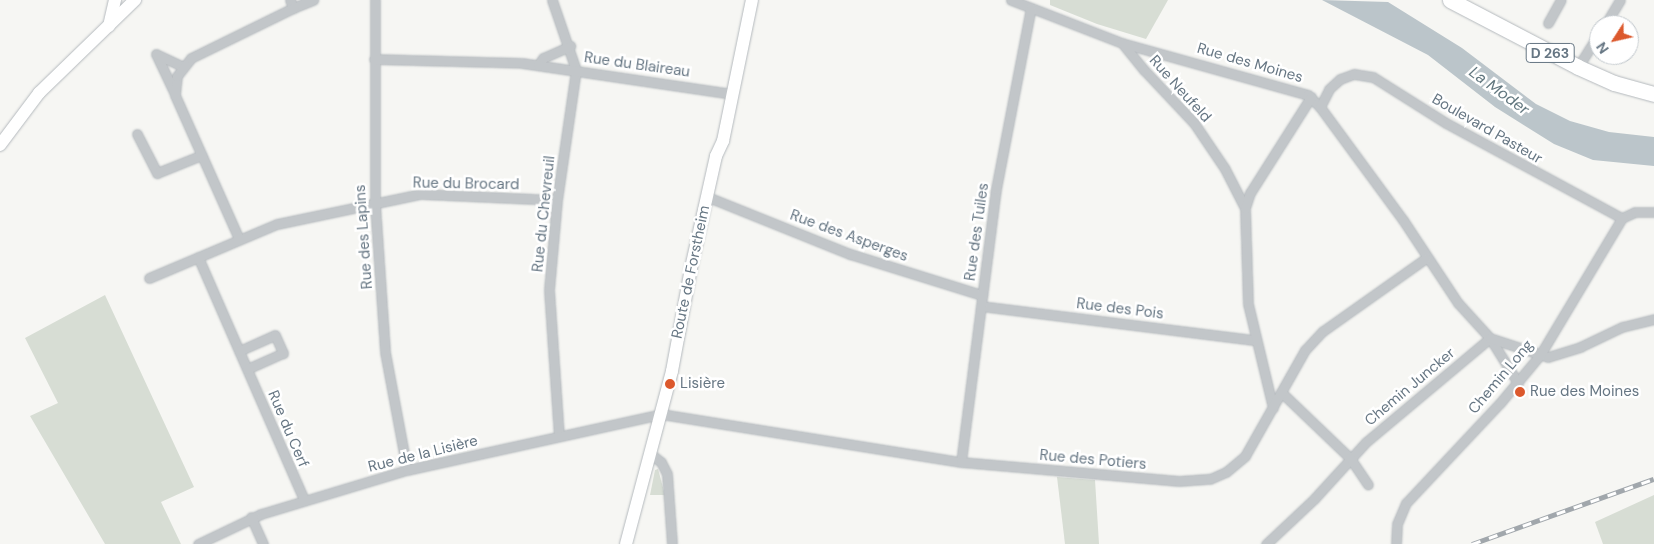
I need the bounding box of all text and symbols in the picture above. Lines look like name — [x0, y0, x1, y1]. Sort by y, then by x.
north arrow — [1589, 15, 1639, 65]
street label: Rue des Moines — [1195, 39, 1305, 87]
text: N — [1592, 39, 1613, 57]
road number: D 263 — [1525, 42, 1575, 64]
street label: Rue du Blaireau — [583, 49, 691, 81]
street label: Rue Neufeld — [1145, 52, 1215, 126]
water label: La Moder — [1465, 63, 1533, 119]
street label: Boulevard Pasteur — [1429, 90, 1545, 168]
street label: Rue du Chevreuil — [529, 155, 559, 273]
street label: Rue du Brocard — [413, 174, 519, 194]
street label: Rue des Tuiles — [961, 182, 993, 282]
street label: Rue des Lapins — [351, 184, 377, 290]
street label: Route de Forstheim — [668, 204, 714, 340]
street label: Rue des Asperges — [787, 206, 911, 266]
street label: Rue des Pois — [1075, 295, 1165, 323]
street label: Chemin Long — [1465, 336, 1537, 418]
street label: Chemin Juncker — [1361, 344, 1459, 430]
place label: Lisière — [680, 375, 725, 393]
marker: Lisière — [664, 378, 676, 390]
place label: Rue des Moines — [1530, 383, 1639, 401]
marker: Rue des Moines — [1514, 386, 1526, 398]
street label: Rue du Cerf — [264, 388, 312, 470]
street label: Rue de la Lisière — [366, 432, 480, 476]
street label: Rue des Potiers — [1039, 446, 1147, 474]

